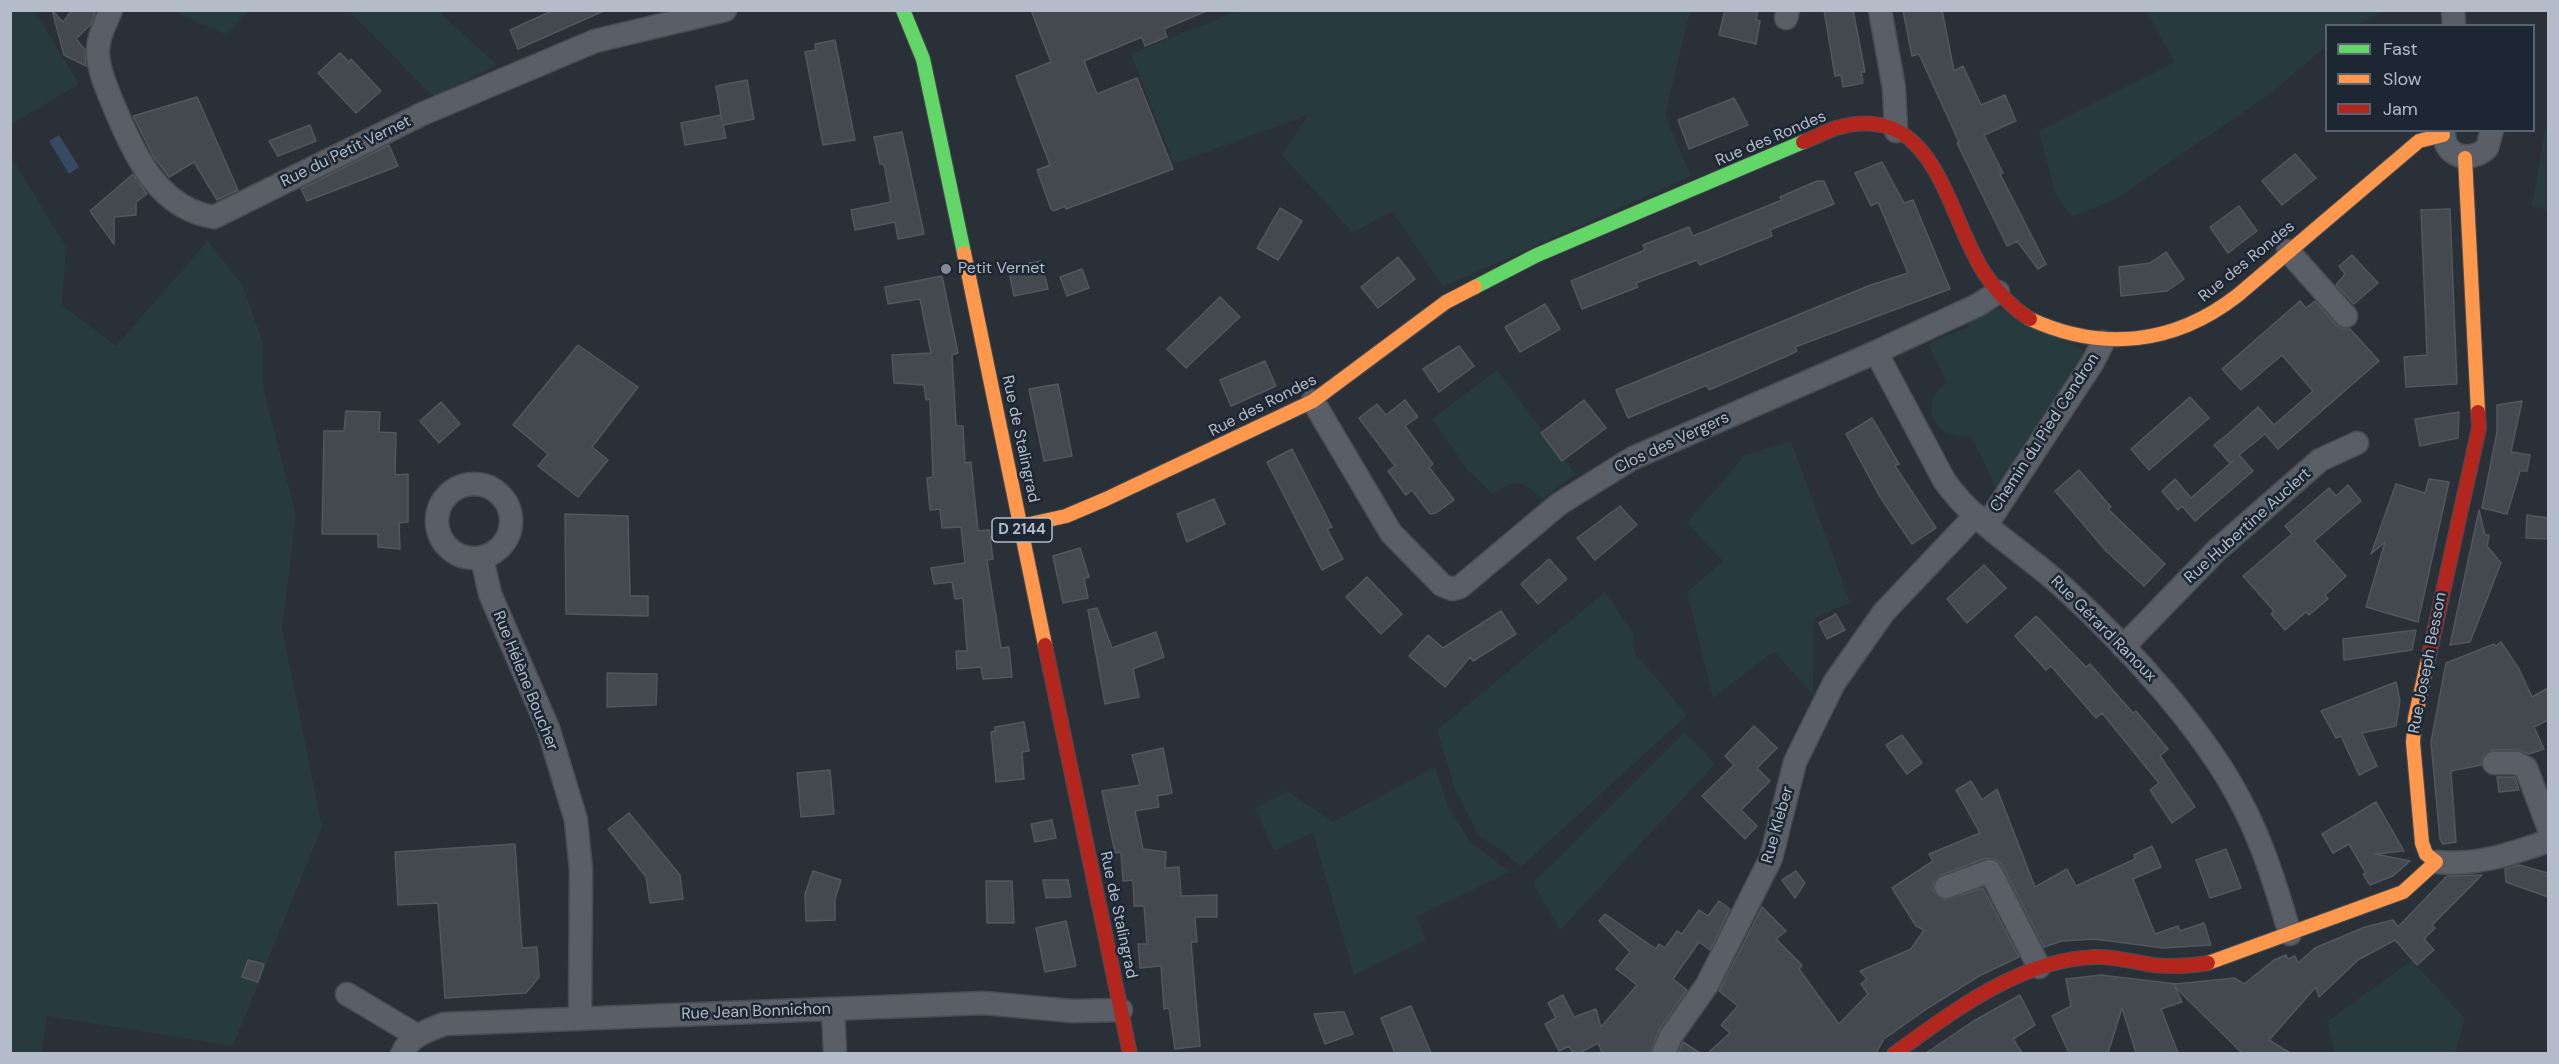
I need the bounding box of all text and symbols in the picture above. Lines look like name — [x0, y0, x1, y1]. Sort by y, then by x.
legend — [2325, 24, 2535, 132]
text: Fast — [2383, 37, 2418, 61]
text: Slow — [2383, 67, 2422, 91]
text: Jam — [2383, 97, 2418, 121]
street label: Rue des Rondes — [1713, 107, 1829, 171]
street label: Rue du Petit Vernet — [278, 112, 414, 192]
street label: Rue des Rondes — [2195, 217, 2299, 307]
place label: Petit Vernet — [958, 259, 1045, 279]
marker: Petit Vernet — [939, 262, 953, 276]
street label: Chemin du Pied Cendron — [1986, 350, 2104, 516]
street label: Rue des Rondes — [1206, 371, 1320, 441]
street label: Rue de Stalingrad — [997, 374, 1043, 504]
street label: Clos des Vergers — [1612, 408, 1732, 478]
street label: Rue Hubertine Auclert — [2181, 464, 2315, 588]
road number: D 2144 — [992, 518, 1052, 542]
street label: Rue Gérard Ranoux — [2046, 572, 2160, 686]
street label: Rue Joseph Besson — [2405, 591, 2451, 735]
street label: Rue Hélène Boucher — [488, 608, 562, 754]
street label: Rue Kleber — [1758, 784, 1798, 866]
street label: Rue de Stalingrad — [1095, 850, 1141, 980]
street label: Rue Jean Bonnichon — [681, 1000, 831, 1024]

